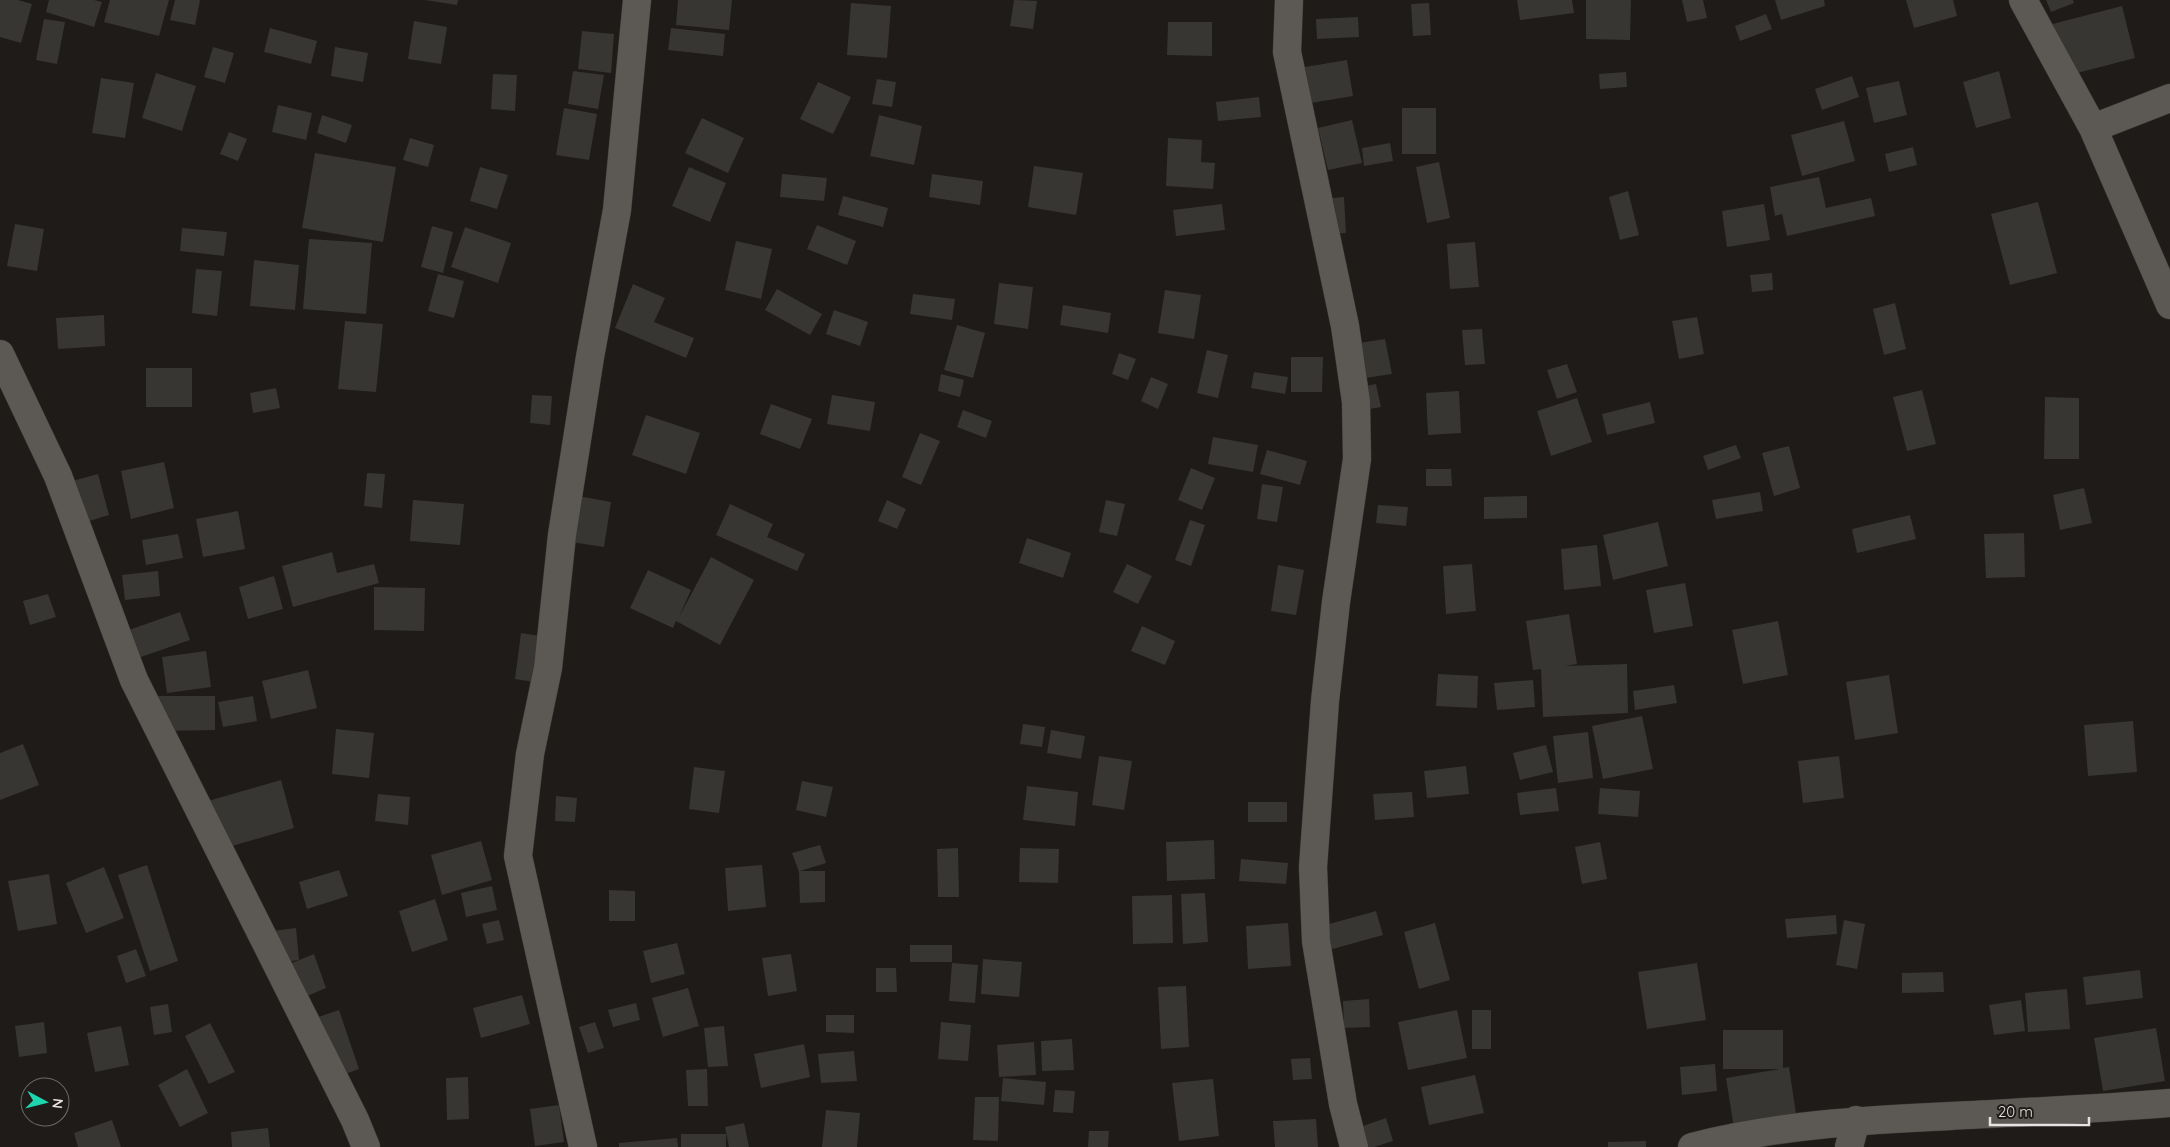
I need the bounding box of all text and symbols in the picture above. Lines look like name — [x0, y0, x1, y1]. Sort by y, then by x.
north arrow — [20, 1077, 70, 1127]
scale bar — [1990, 1094, 2089, 1126]
text: N — [48, 1097, 67, 1110]
text: 20 m — [1998, 1102, 2033, 1121]

